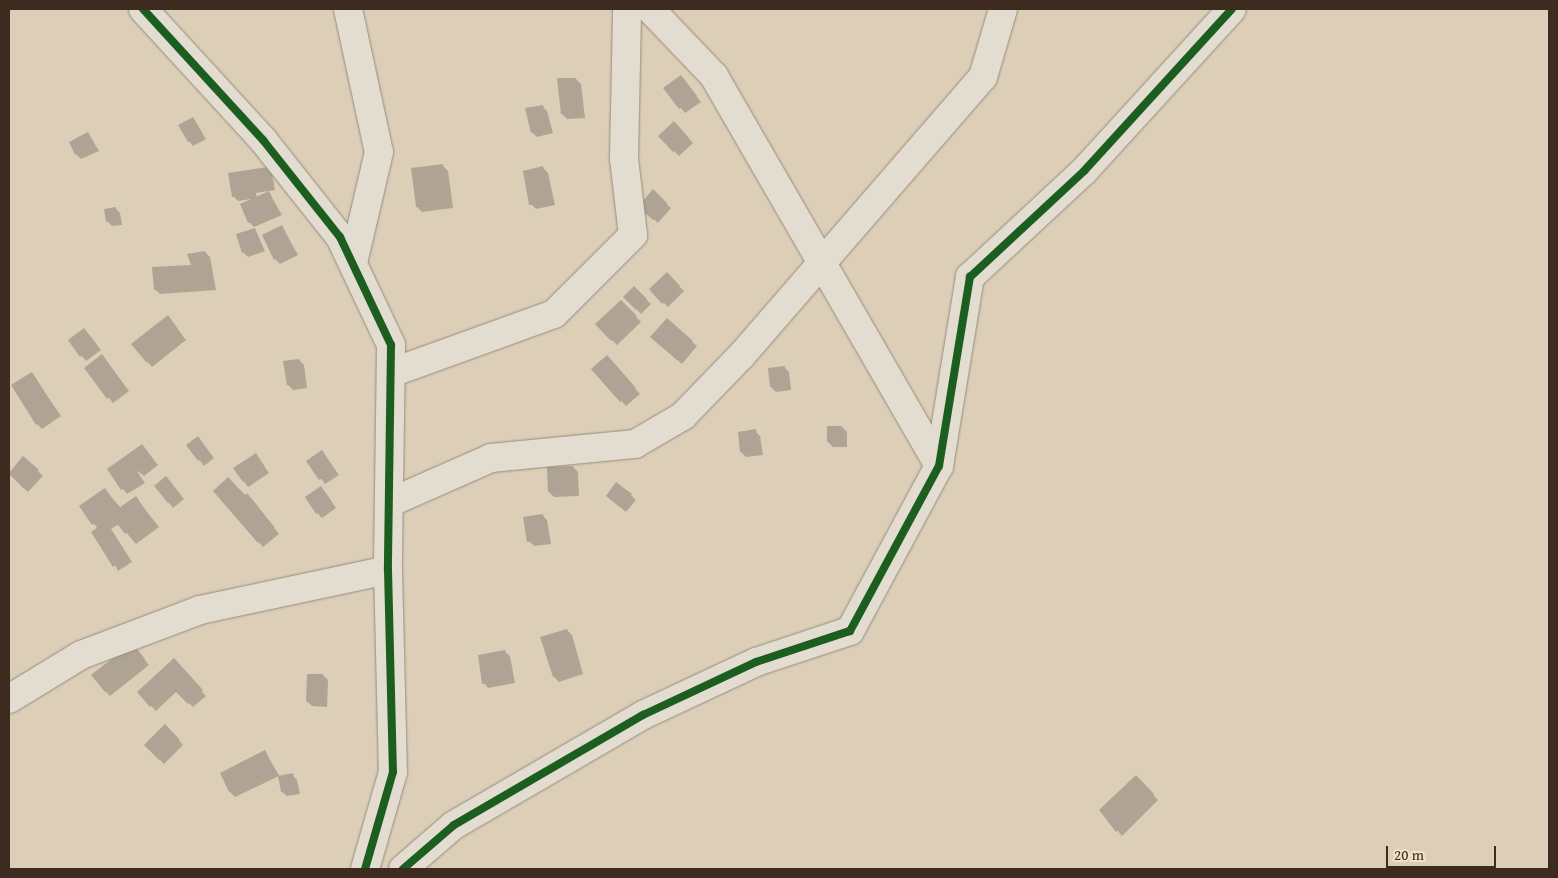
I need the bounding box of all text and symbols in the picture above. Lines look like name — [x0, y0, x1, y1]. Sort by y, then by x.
scale bar — [1388, 836, 1498, 868]
text: 20 m — [1394, 844, 1424, 865]

